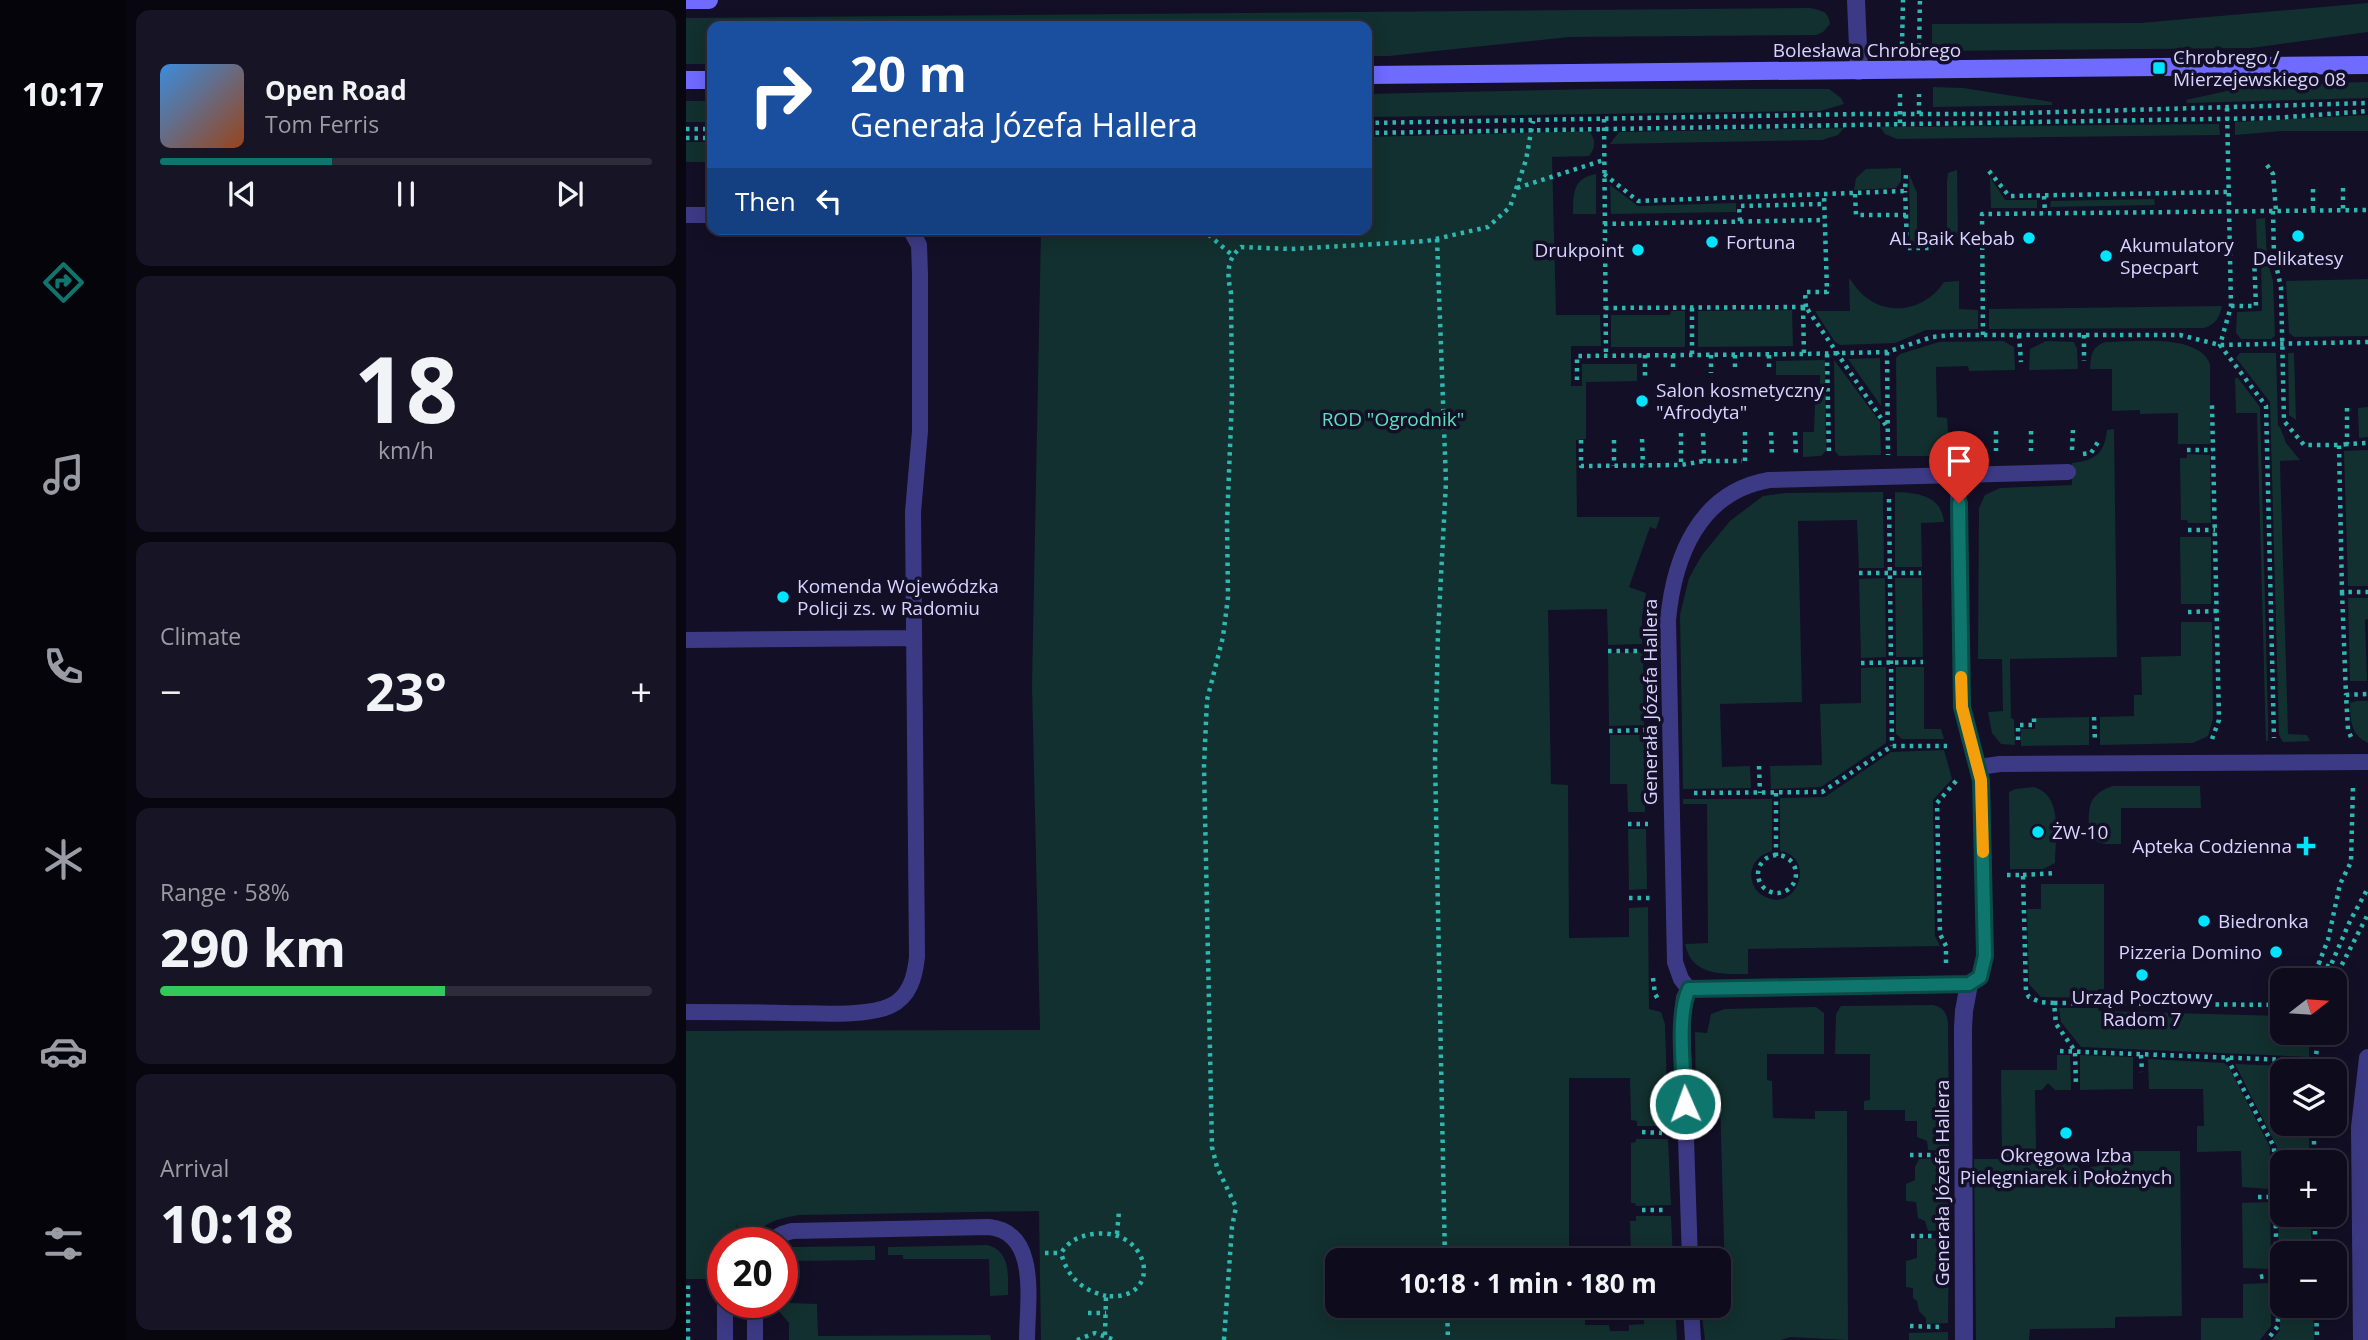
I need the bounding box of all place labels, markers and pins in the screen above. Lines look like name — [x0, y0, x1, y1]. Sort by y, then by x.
place label: Chrobrego / Mierzejewskiego 08 — [2173, 44, 2346, 92]
marker: Chrobrego / Mierzejewskiego 08 — [2151, 60, 2167, 76]
place label: AL Baik Kebab — [1889, 225, 2015, 251]
marker: Delikatesy — [2290, 228, 2306, 244]
place label: Fortuna — [1726, 229, 1796, 255]
marker: AL Baik Kebab — [2021, 230, 2037, 246]
place label: Akumulatory Specpart — [2120, 232, 2234, 280]
marker: Fortuna — [1704, 234, 1720, 250]
place label: Drukpoint — [1535, 237, 1624, 263]
marker: Drukpoint — [1630, 242, 1646, 258]
place label: Delikatesy — [2253, 245, 2344, 271]
marker: Akumulatory Specpart — [2098, 248, 2114, 264]
place label: Salon kosmetyczny "Afrodyta" — [1656, 377, 1824, 425]
marker: Salon kosmetyczny "Afrodyta" — [1634, 393, 1650, 409]
pin — [1929, 431, 1989, 503]
place label: Komenda Wojewódzka Policji zs. w Radomiu — [797, 573, 999, 621]
marker: Komenda Wojewódzka Policji zs. w Radomiu — [775, 589, 791, 605]
place label: ŻW-10 — [2052, 819, 2108, 845]
marker: ŻW-10 — [2030, 824, 2046, 840]
place label: Apteka Codzienna — [2132, 833, 2292, 859]
marker: Apteka Codzienna — [2298, 838, 2314, 854]
place label: Biedronka — [2218, 908, 2309, 934]
marker: Biedronka — [2196, 913, 2212, 929]
place label: Pizzeria Domino — [2119, 939, 2262, 965]
marker: Pizzeria Domino — [2268, 944, 2284, 960]
marker: Urząd Pocztowy Radom 7 — [2134, 967, 2150, 983]
place label: Urząd Pocztowy Radom 7 — [2072, 984, 2213, 1032]
marker: Okręgowa Izba Pielęgniarek i Położnych — [2058, 1125, 2074, 1141]
place label: Okręgowa Izba Pielęgniarek i Położnych — [1960, 1142, 2172, 1190]

